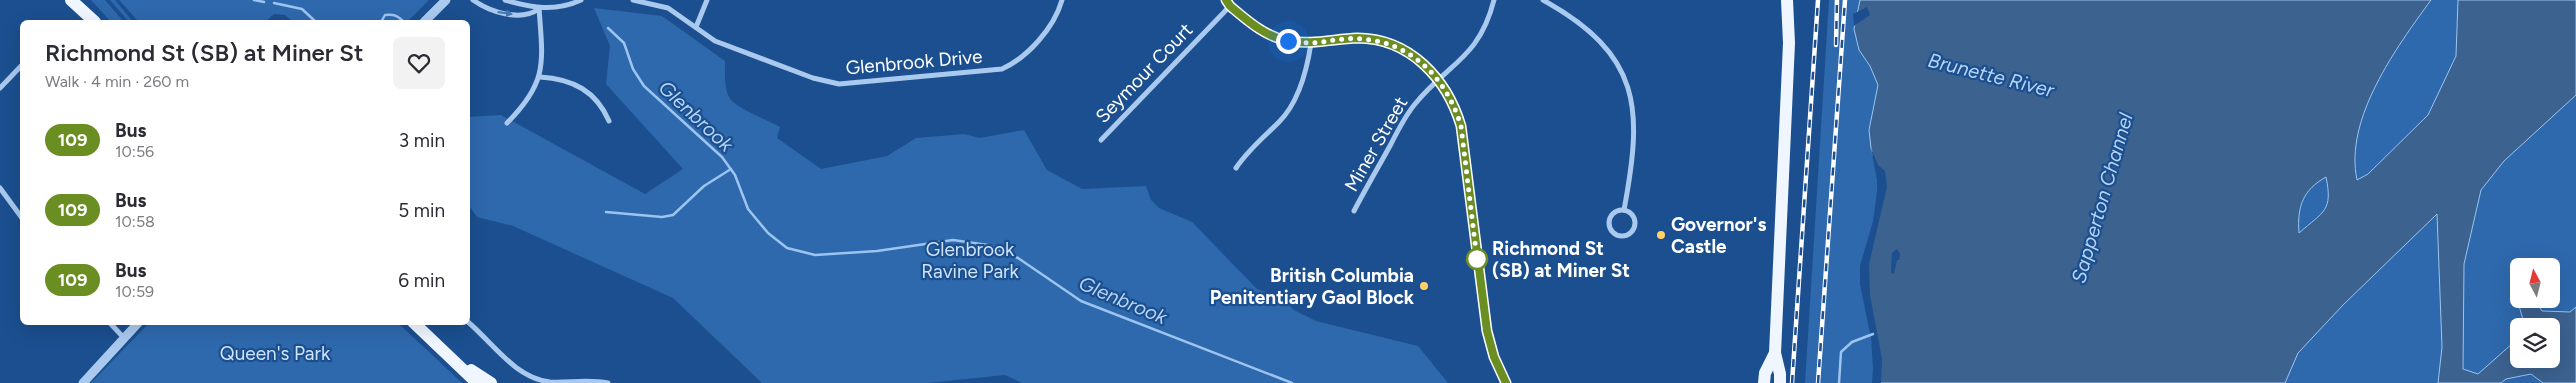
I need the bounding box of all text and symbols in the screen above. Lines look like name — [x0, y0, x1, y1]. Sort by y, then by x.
one-way arrow — [498, 9, 514, 17]
street label: Seymour Court — [1091, 18, 1197, 128]
your location — [1276, 29, 1301, 54]
button: heart — [393, 37, 445, 89]
text: Richmond St (SB) at Miner St — [45, 38, 363, 67]
street label: Glenbrook Drive — [845, 45, 983, 79]
water label: Brunette River — [1926, 48, 2058, 103]
text: Walk · 4 min · 260 m — [45, 72, 189, 91]
water label: Glenbrook — [654, 75, 739, 157]
street label: Miner Street — [1340, 92, 1412, 196]
water label: Sapperton Channel — [2066, 110, 2138, 286]
text: Bus — [115, 119, 146, 142]
text: 109 — [58, 129, 87, 151]
text: 3 min — [399, 129, 445, 152]
text: 10:56 — [115, 142, 154, 161]
text: Bus — [115, 189, 146, 212]
text: 109 — [58, 199, 87, 221]
text: 5 min — [398, 199, 445, 222]
text: 10:58 — [115, 212, 155, 231]
place label: Governor's Castle — [1671, 213, 1766, 258]
marker: Governor's Castle — [1655, 229, 1667, 241]
place label: Richmond St (SB) at Miner St — [1492, 237, 1630, 282]
park label: Glenbrook Ravine Park — [921, 238, 1020, 283]
marker: Richmond St (SB) at Miner St — [1466, 248, 1488, 270]
north arrow — [2510, 258, 2560, 308]
map controls — [2510, 258, 2560, 368]
text: Bus — [115, 259, 146, 282]
place label: British Columbia Penitentiary Gaol Block — [1210, 264, 1415, 309]
text: 109 — [58, 269, 87, 291]
text: 6 min — [398, 269, 445, 292]
water label: Glenbrook — [1075, 271, 1172, 330]
marker: British Columbia Penitentiary Gaol Block — [1418, 280, 1430, 292]
text: 10:59 — [115, 282, 154, 301]
button: layers — [2510, 318, 2560, 368]
park label: Queen's Park — [220, 342, 331, 365]

